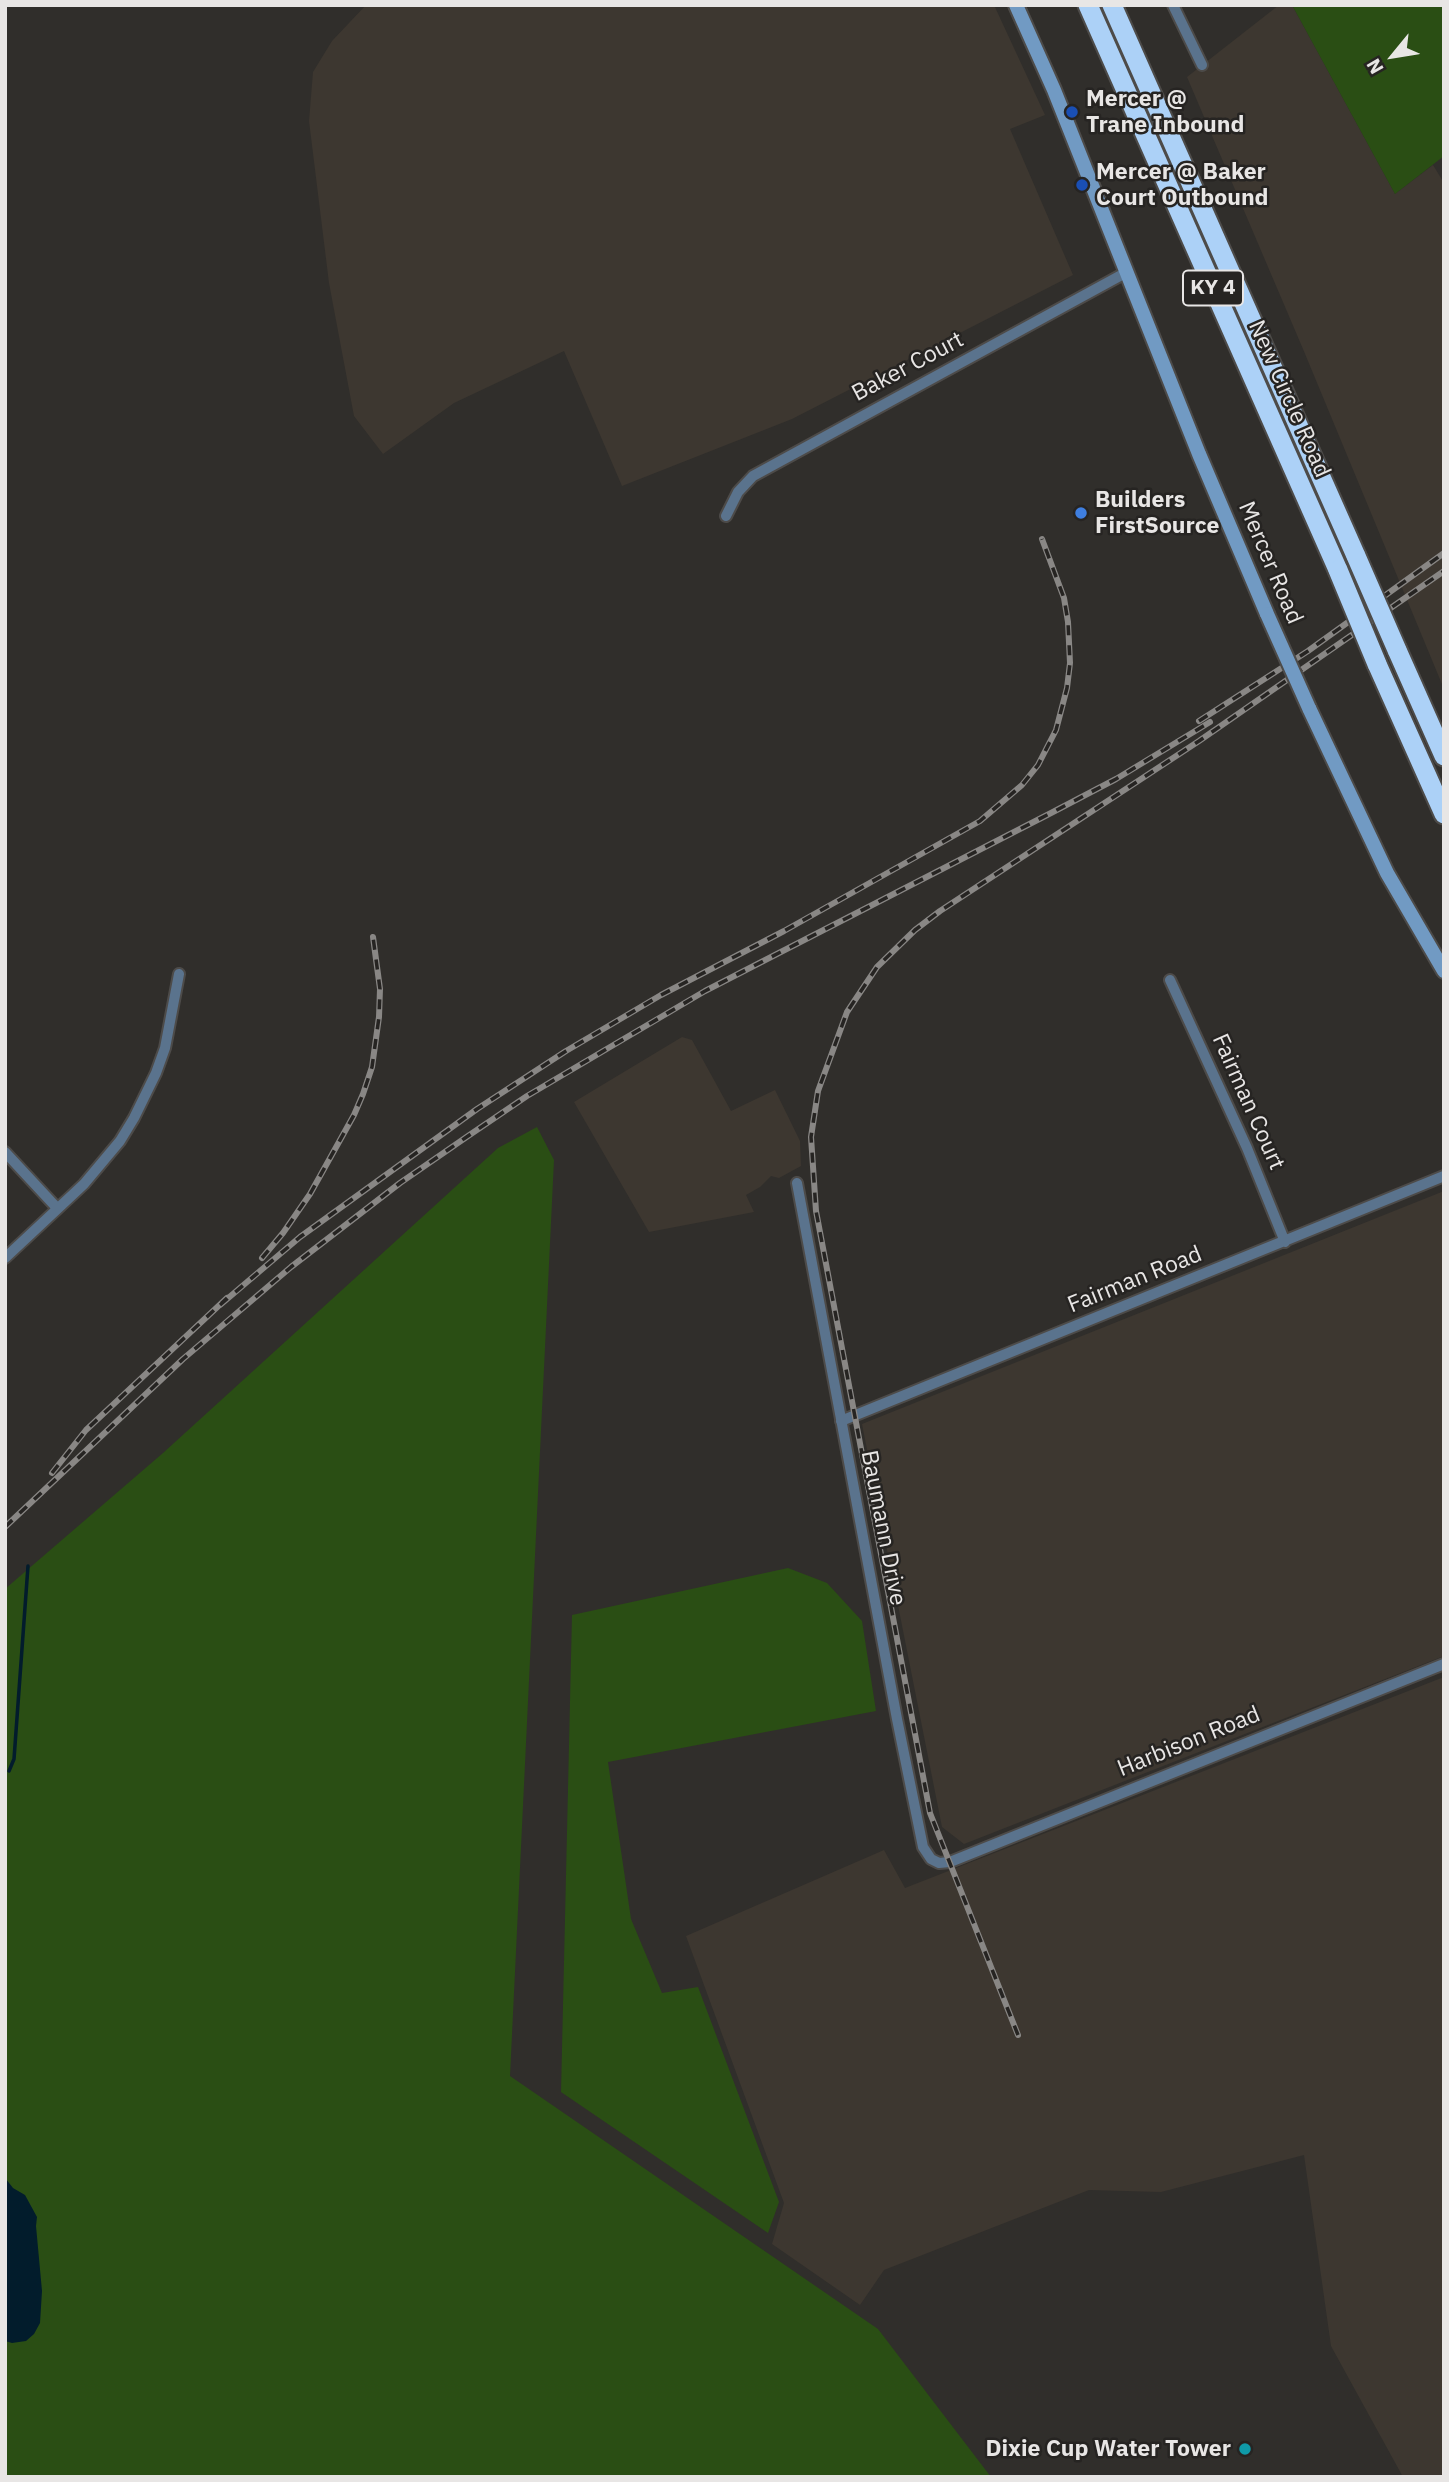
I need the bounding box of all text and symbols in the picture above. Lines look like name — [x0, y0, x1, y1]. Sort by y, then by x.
north arrow — [1358, 21, 1428, 91]
text: N — [1361, 55, 1389, 78]
place label: Mercer @ Trane Inbound — [1086, 85, 1245, 139]
marker: Mercer @ Trane Inbound — [1064, 104, 1080, 120]
place label: Mercer @ Baker Court Outbound — [1096, 158, 1269, 212]
marker: Mercer @ Baker Court Outbound — [1074, 177, 1090, 193]
road number: KY 4 — [1183, 270, 1243, 306]
street label: New Circle Road — [1242, 316, 1336, 482]
street label: Baker Court — [848, 326, 968, 408]
place label: Builders FirstSource — [1095, 486, 1219, 540]
street label: Mercer Road — [1232, 498, 1308, 628]
marker: Builders FirstSource — [1073, 505, 1089, 521]
street label: Fairman Court — [1206, 1030, 1290, 1174]
street label: Fairman Road — [1064, 1241, 1206, 1319]
street label: Baumann Drive — [854, 1448, 912, 1608]
street label: Harbison Road — [1114, 1701, 1264, 1783]
place label: Dixie Cup Water Tower — [985, 2435, 1231, 2463]
marker: Dixie Cup Water Tower — [1237, 2441, 1253, 2457]

